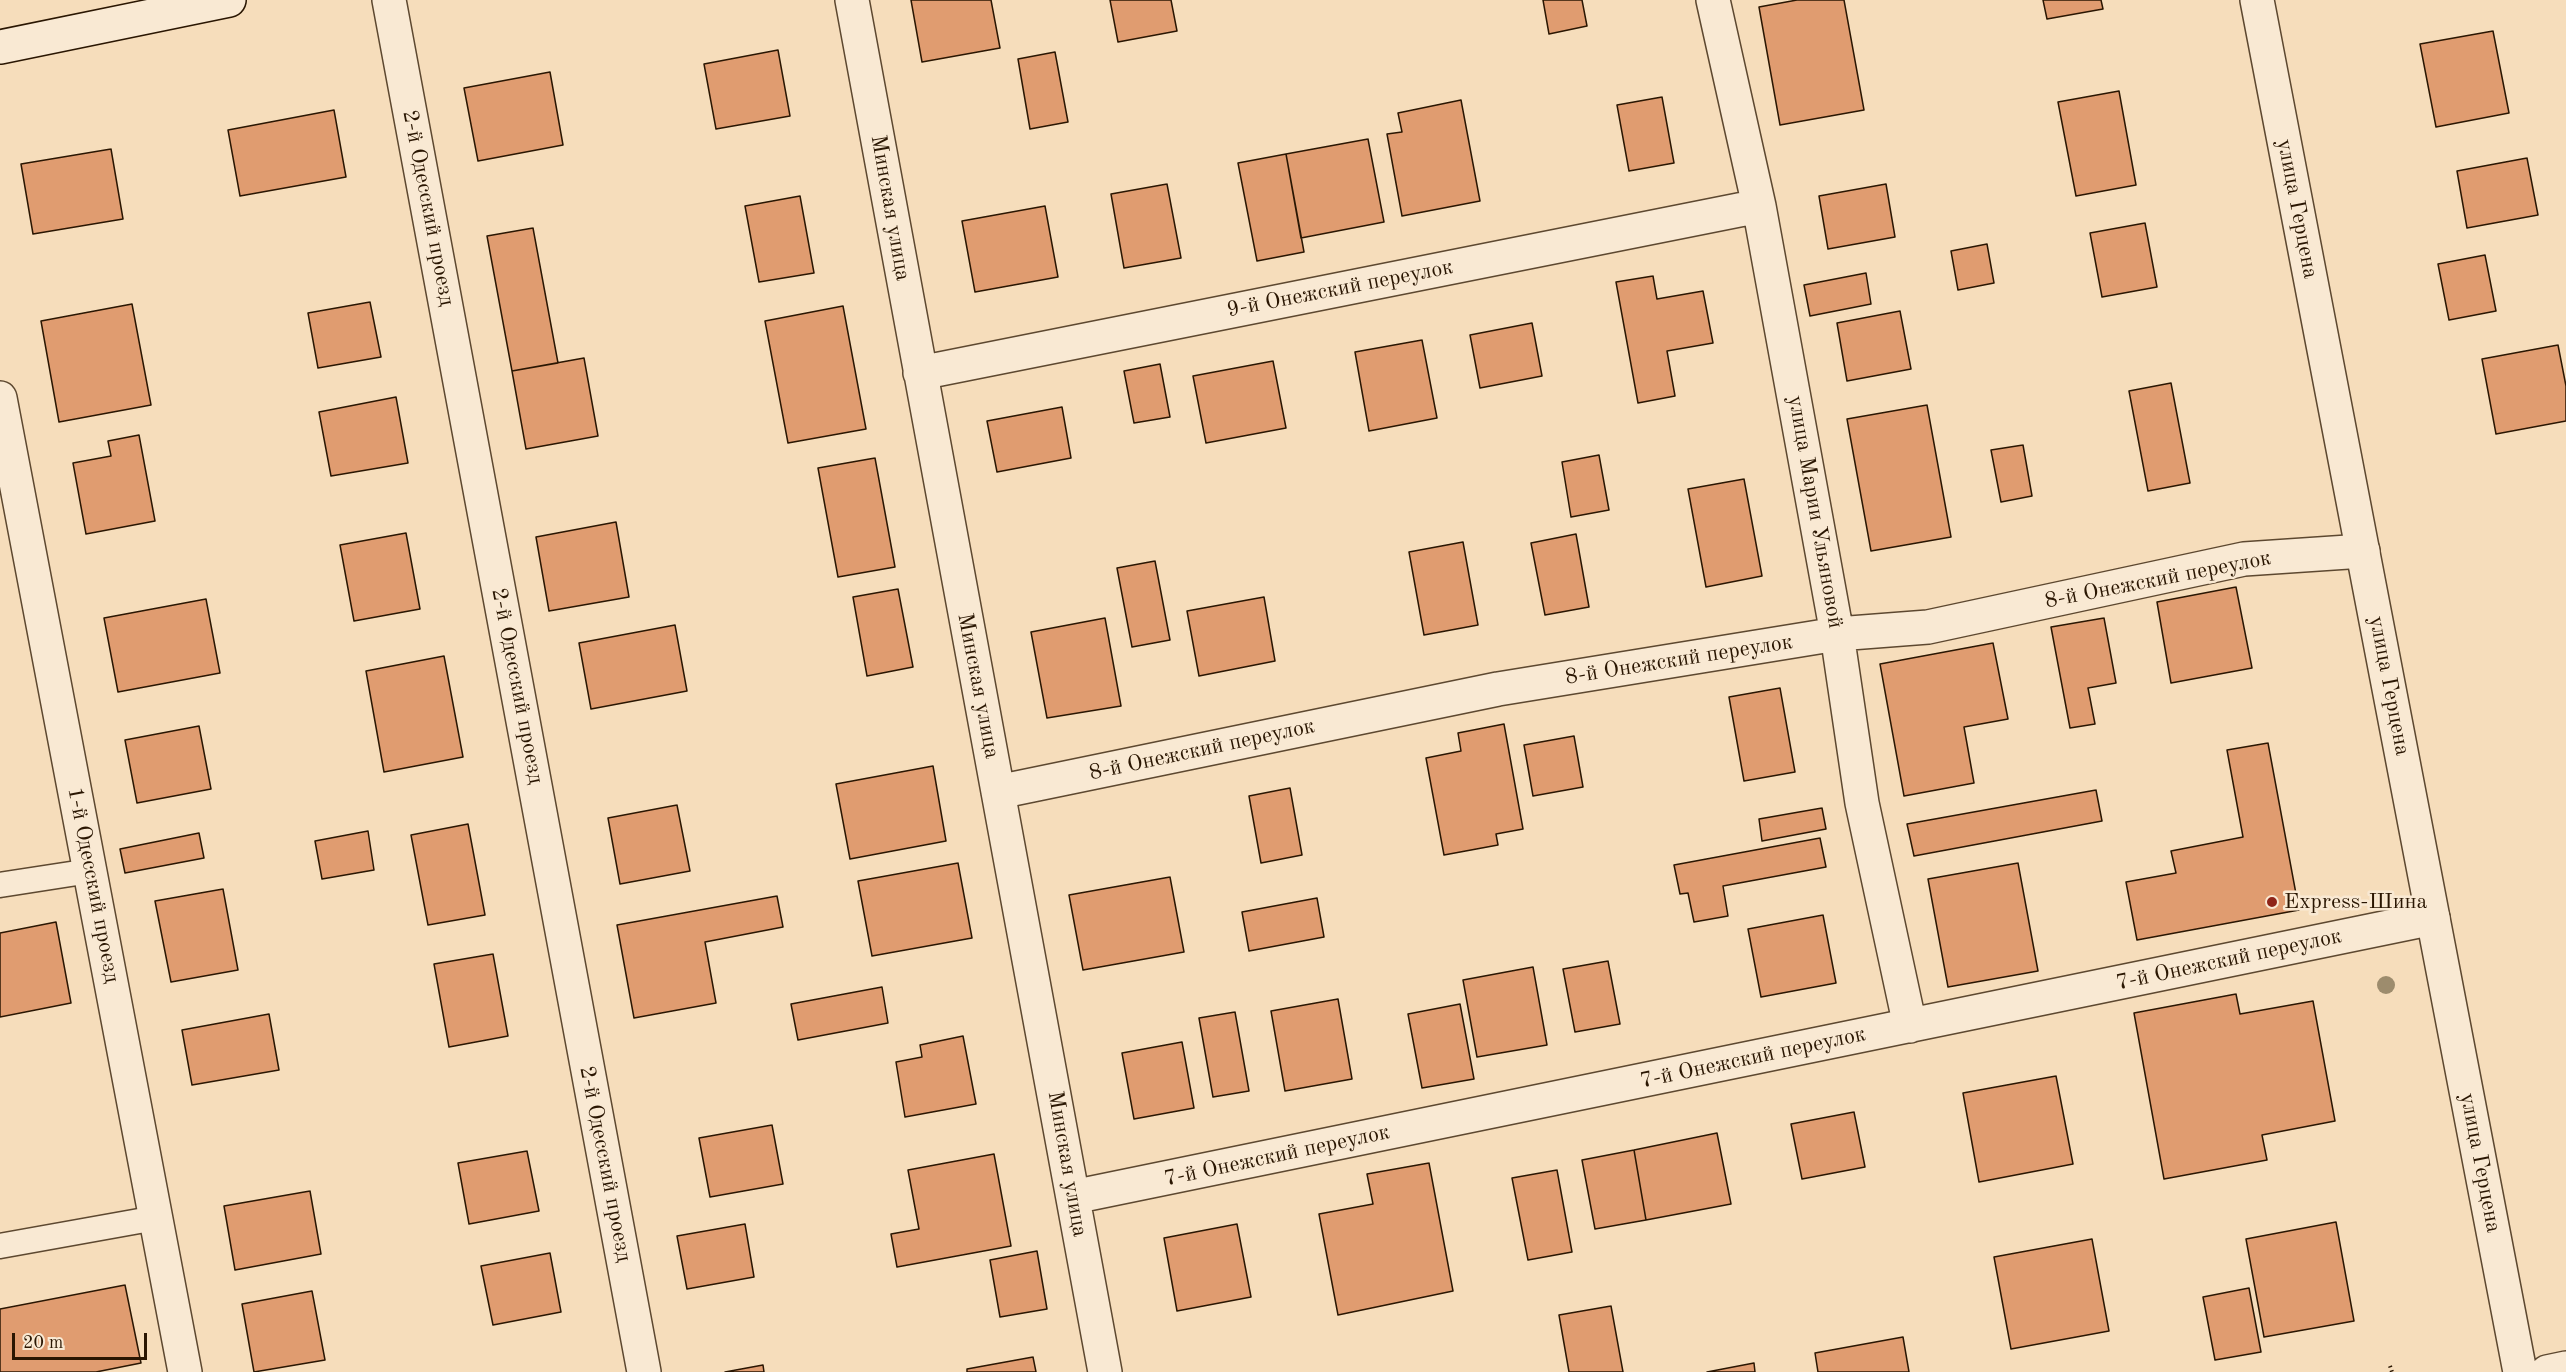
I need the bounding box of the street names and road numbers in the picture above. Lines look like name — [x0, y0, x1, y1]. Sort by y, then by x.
street label: 2-й Одесский проезд — [396, 108, 460, 308]
street label: Минская улица — [864, 133, 916, 283]
street label: улица Герцена — [2271, 137, 2323, 281]
street label: 9-й Онежский переулок — [1225, 254, 1455, 324]
street label: улица Марии Ульяновой — [1782, 394, 1848, 630]
street label: 8-й Онежский переулок — [2043, 545, 2273, 615]
street label: 2-й Одесский проезд — [485, 586, 549, 786]
street label: Минская улица — [951, 611, 1005, 761]
street label: улица Герцена — [2363, 614, 2415, 758]
street label: 8-й Онежский переулок — [1563, 629, 1795, 691]
street label: 8-й Онежский переулок — [1087, 713, 1317, 787]
street label: 1-й Одесский проезд — [61, 785, 125, 985]
street label: 7-й Онежский переулок — [2114, 923, 2344, 997]
street label: 7-й Онежский переулок — [1638, 1021, 1868, 1095]
street label: 2-й Одесский проезд — [573, 1064, 637, 1264]
street label: Минская улица — [1041, 1089, 1093, 1239]
street label: улица Герцена — [2454, 1091, 2506, 1235]
street label: 7-й Онежский переулок — [1162, 1119, 1392, 1193]

